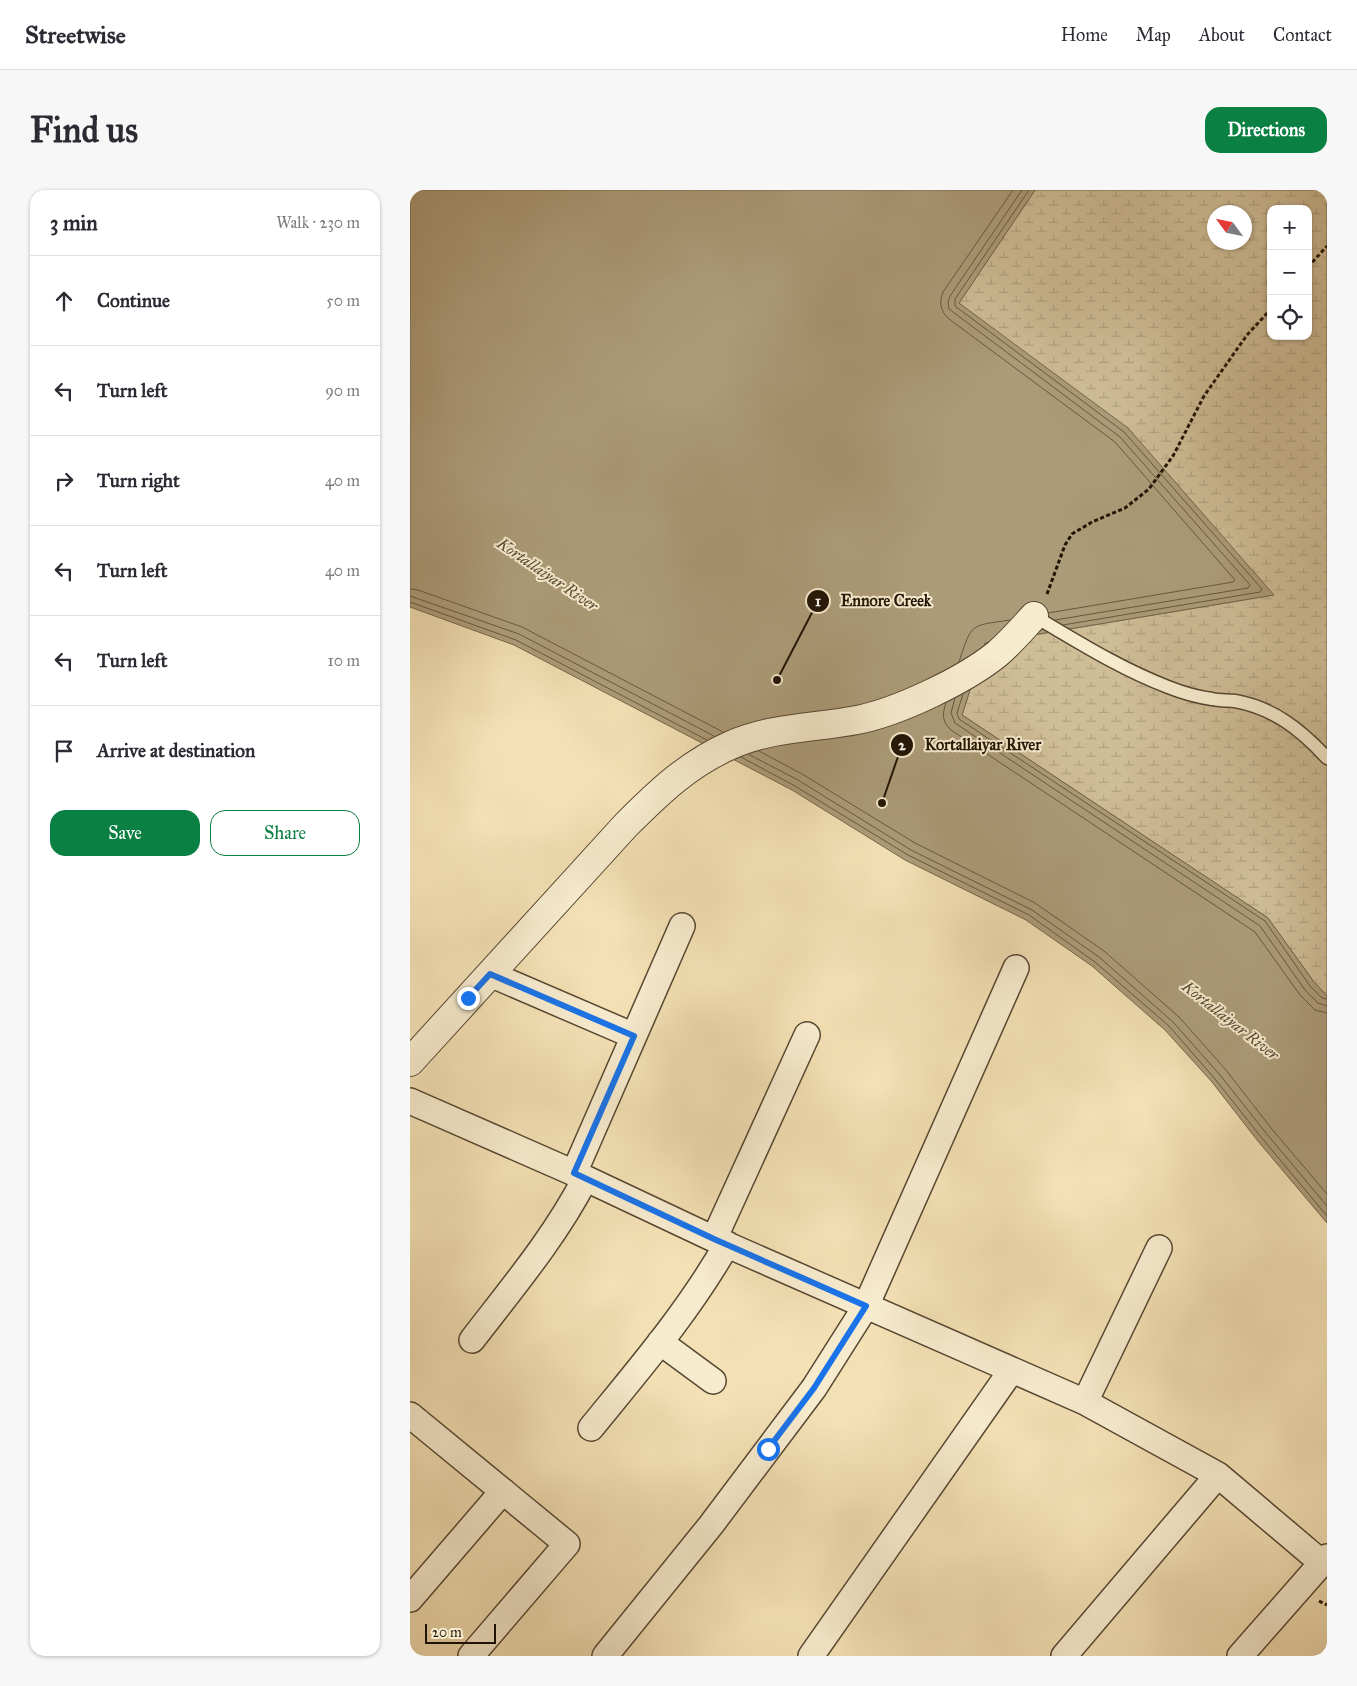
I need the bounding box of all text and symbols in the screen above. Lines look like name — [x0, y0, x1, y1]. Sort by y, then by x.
text: Streetwise — [25, 20, 126, 50]
text: Home — [1061, 24, 1108, 46]
text: Map — [1136, 24, 1171, 46]
text: About — [1199, 24, 1245, 46]
text: Contact — [1273, 24, 1332, 46]
button: Directions — [1205, 107, 1327, 153]
text: Find us — [30, 109, 138, 152]
north arrow — [1207, 205, 1252, 250]
map controls — [1267, 205, 1312, 340]
button: + — [1267, 205, 1312, 250]
text: 3 min — [50, 210, 98, 236]
text: Walk · 230 m — [276, 213, 360, 232]
button: − — [1267, 250, 1312, 295]
icon: ahead — [50, 287, 78, 315]
text: Continue — [97, 289, 170, 312]
text: 50 m — [326, 291, 360, 310]
button: locate — [1267, 295, 1312, 340]
icon: left — [50, 377, 78, 405]
text: Turn left — [97, 379, 167, 402]
text: 90 m — [325, 381, 360, 400]
icon: right — [50, 467, 78, 495]
text: Turn right — [97, 469, 180, 492]
text: 40 m — [325, 471, 360, 490]
water label: Kortallaiyar River — [493, 533, 603, 616]
icon: left — [50, 557, 78, 585]
text: Turn left — [97, 559, 167, 582]
text: 40 m — [325, 561, 360, 580]
callout: Ennore Creek — [806, 585, 941, 616]
text: Ennore Creek — [841, 591, 932, 610]
text: 1 — [815, 592, 821, 610]
icon: left — [50, 647, 78, 675]
text: Turn left — [97, 649, 167, 672]
text: 10 m — [328, 651, 360, 670]
callout: Kortallaiyar River — [889, 729, 1051, 760]
text: Kortallaiyar River — [925, 735, 1042, 755]
text: 2 — [898, 736, 906, 754]
icon: arrive — [50, 737, 78, 765]
text: Arrive at destination — [97, 739, 255, 762]
button: Save — [50, 810, 200, 856]
button: Share — [210, 810, 360, 856]
water label: Kortallaiyar River — [1178, 976, 1284, 1065]
route end — [457, 987, 480, 1010]
route start — [757, 1438, 780, 1461]
scale bar — [425, 1621, 496, 1644]
text: 20 m — [432, 1624, 462, 1641]

